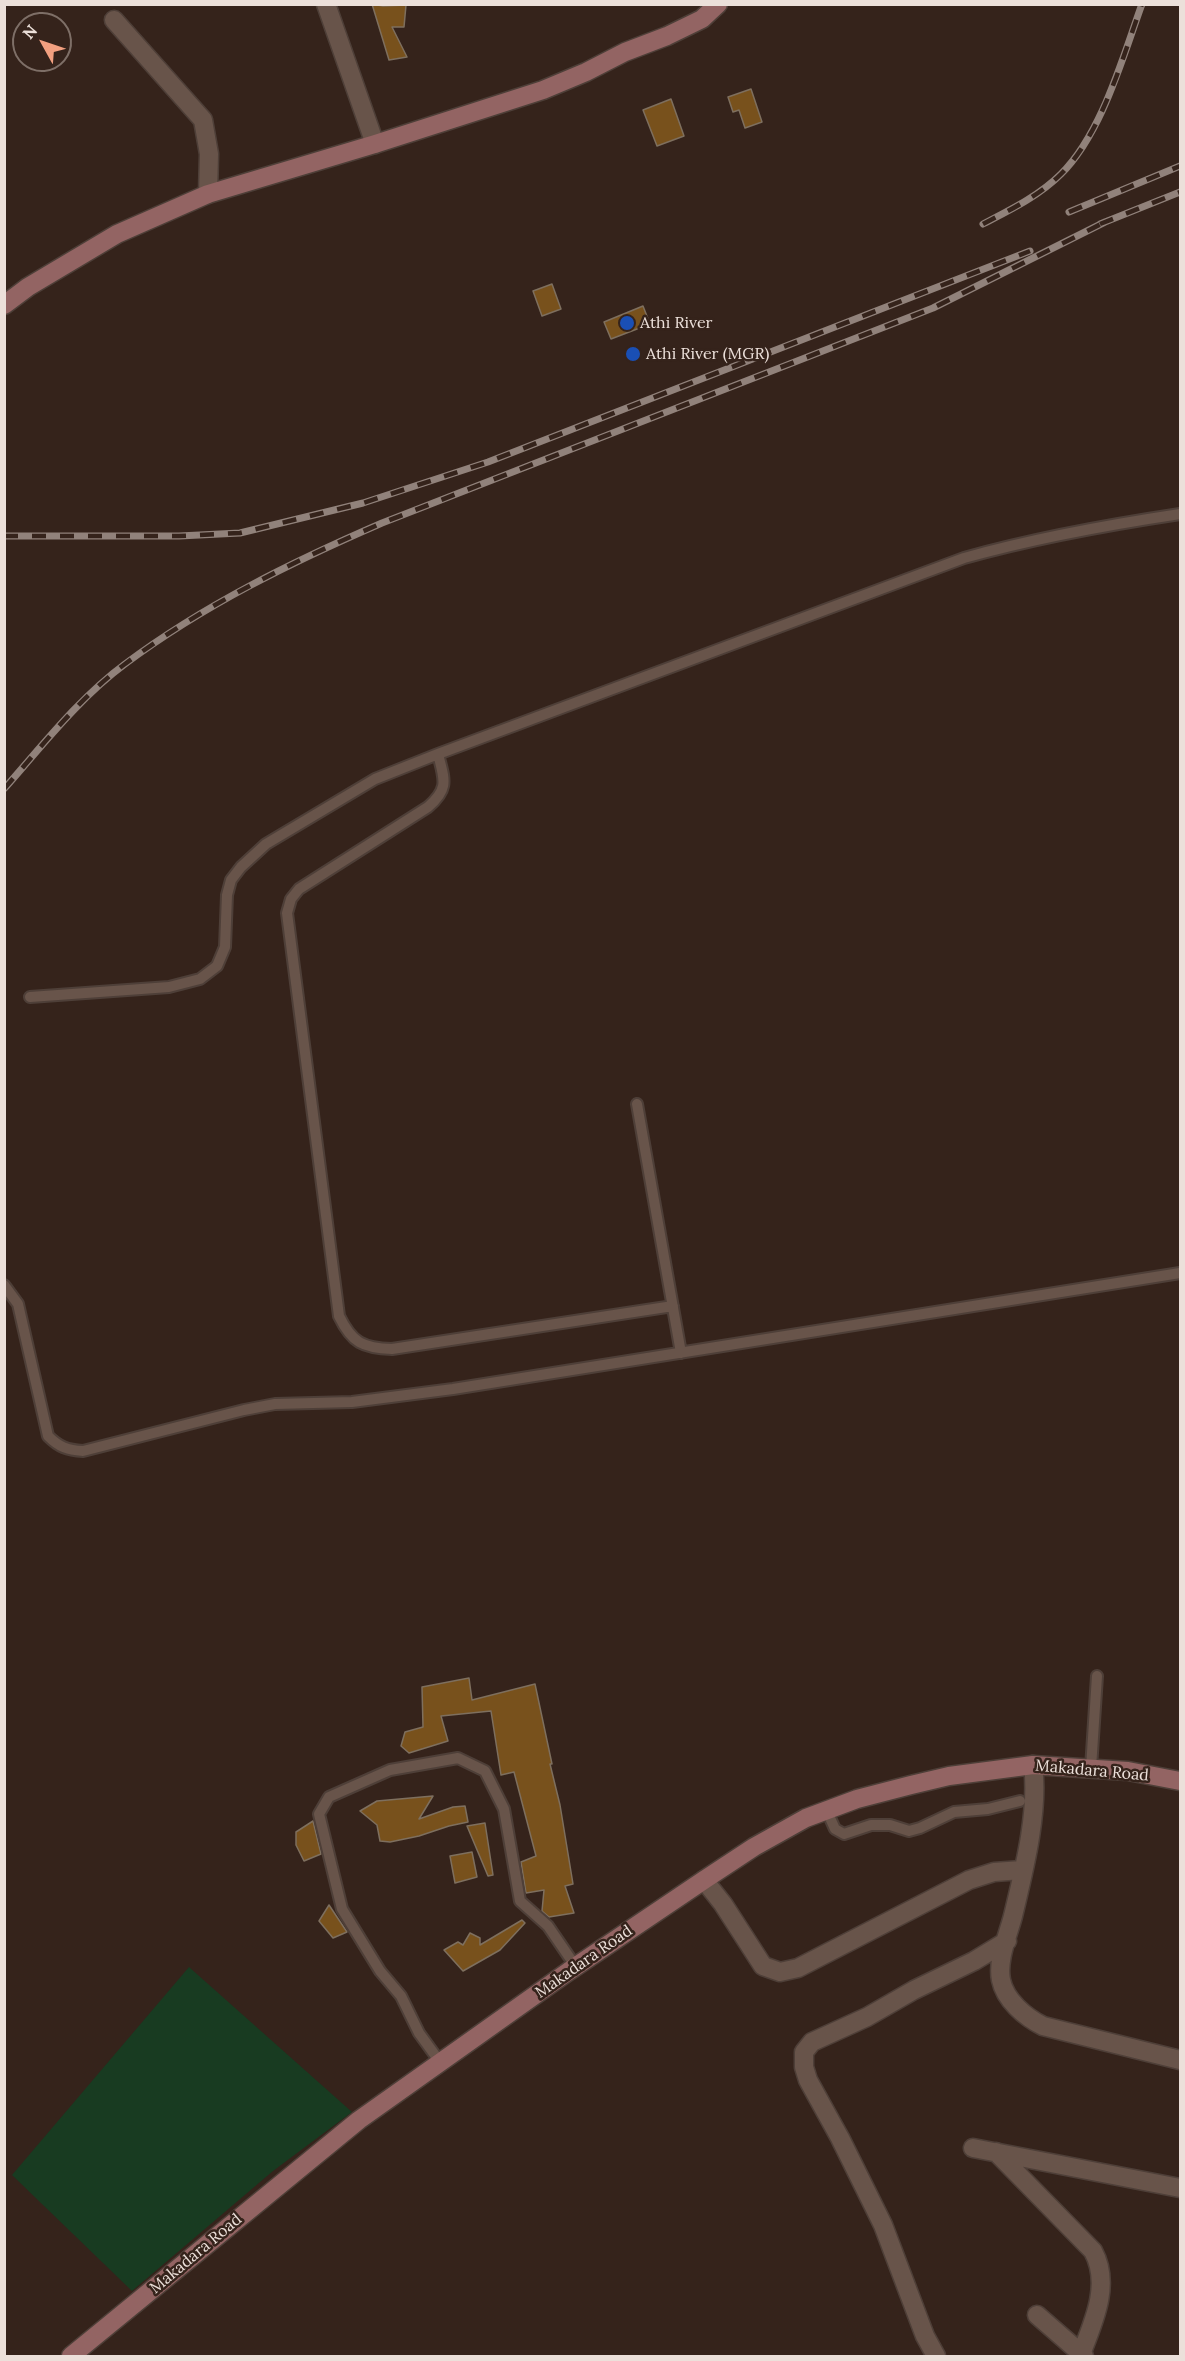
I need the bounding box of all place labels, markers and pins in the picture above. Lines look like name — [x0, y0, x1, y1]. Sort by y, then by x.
place label: Athi River — [640, 313, 713, 333]
marker: Athi River — [618, 314, 636, 332]
place label: Athi River (MGR) — [646, 344, 769, 364]
marker: Athi River (MGR) — [624, 345, 642, 363]

